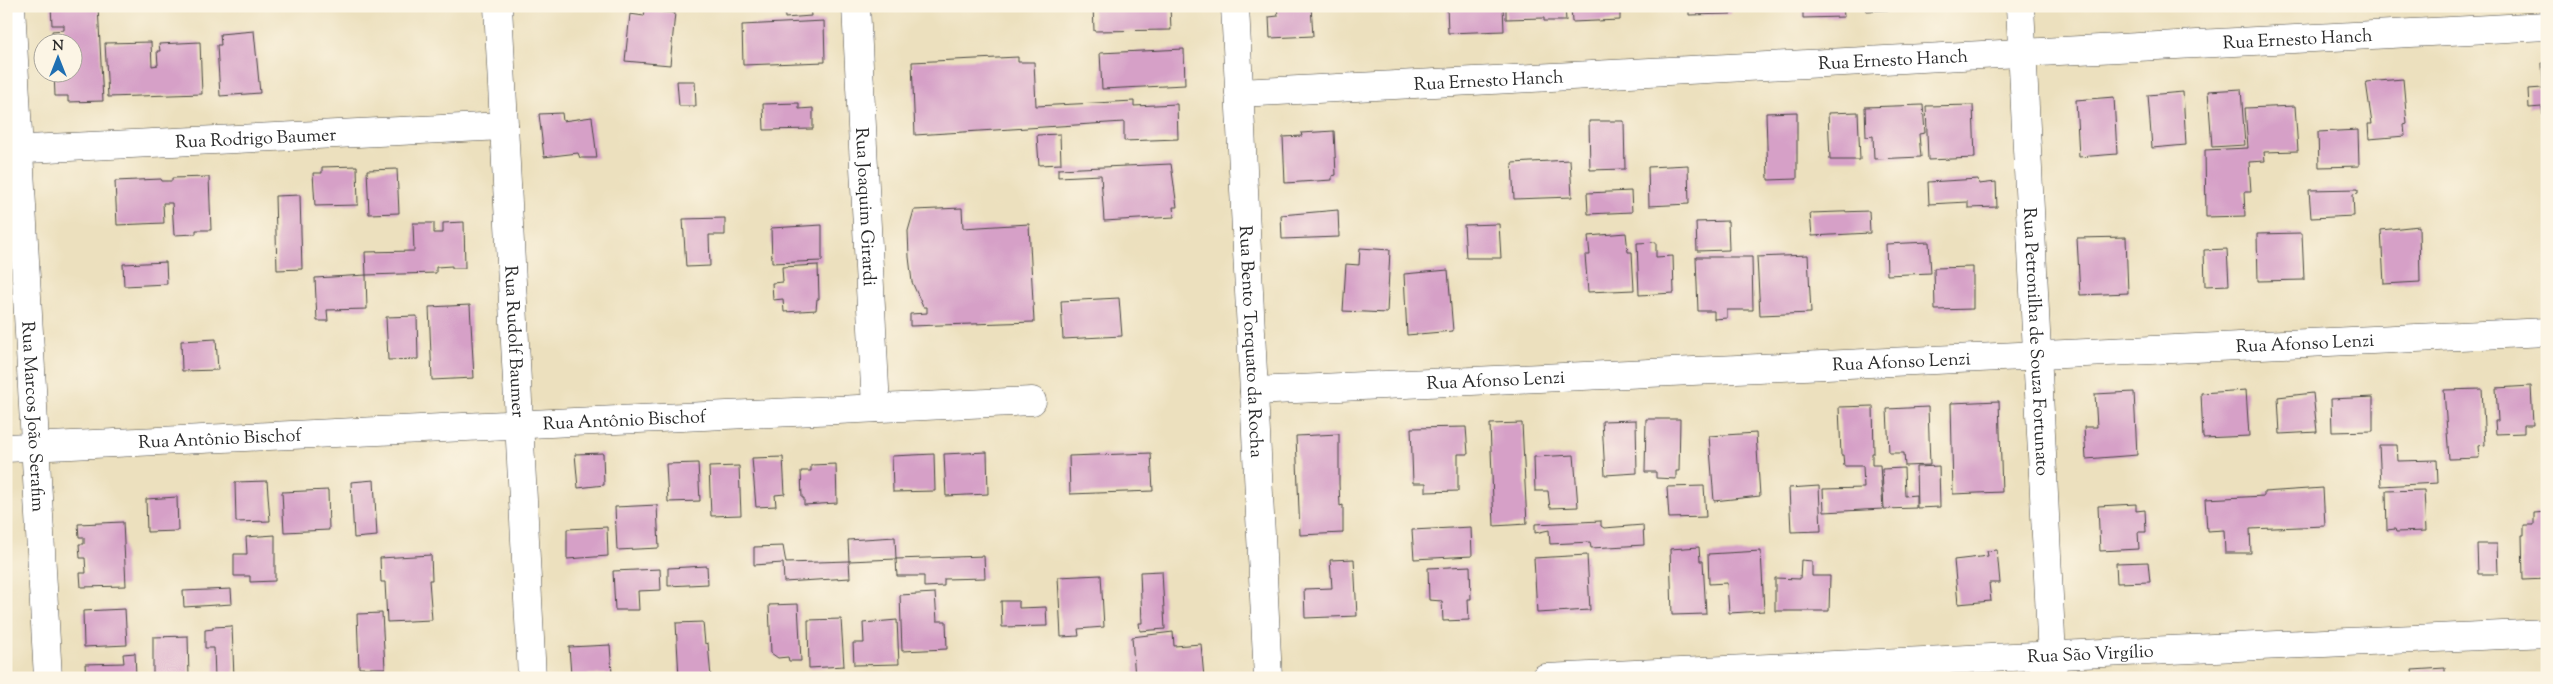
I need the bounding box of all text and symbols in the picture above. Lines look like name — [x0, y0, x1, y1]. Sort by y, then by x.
street label: Rua Ernesto Hanch — [2222, 24, 2374, 58]
north arrow — [32, 32, 82, 82]
text: N — [52, 37, 64, 57]
street label: Rua Ernesto Hanch — [1818, 45, 1969, 78]
street label: Rua Ernesto Hanch — [1413, 65, 1565, 99]
street label: Rua Rodrigo Baumer — [175, 123, 337, 157]
street label: Rua Joaquim Girardi — [847, 127, 881, 287]
street label: Rua Petronilha de Souza Fortunato — [2015, 207, 2054, 477]
street label: Rua Bento Torquato da Rocha — [1231, 225, 1268, 458]
street label: Rua Rudolf Baumer — [496, 265, 530, 419]
street label: Rua Marcos João Serafim — [13, 320, 50, 513]
street label: Rua Afonso Lenzi — [2235, 329, 2375, 361]
street label: Rua Afonso Lenzi — [1832, 347, 1971, 380]
street label: Rua Afonso Lenzi — [1426, 366, 1566, 398]
street label: Rua Antônio Bischof — [542, 405, 707, 438]
street label: Rua Antônio Bischof — [138, 423, 303, 457]
street label: Rua São Virgílio — [2027, 640, 2154, 671]

